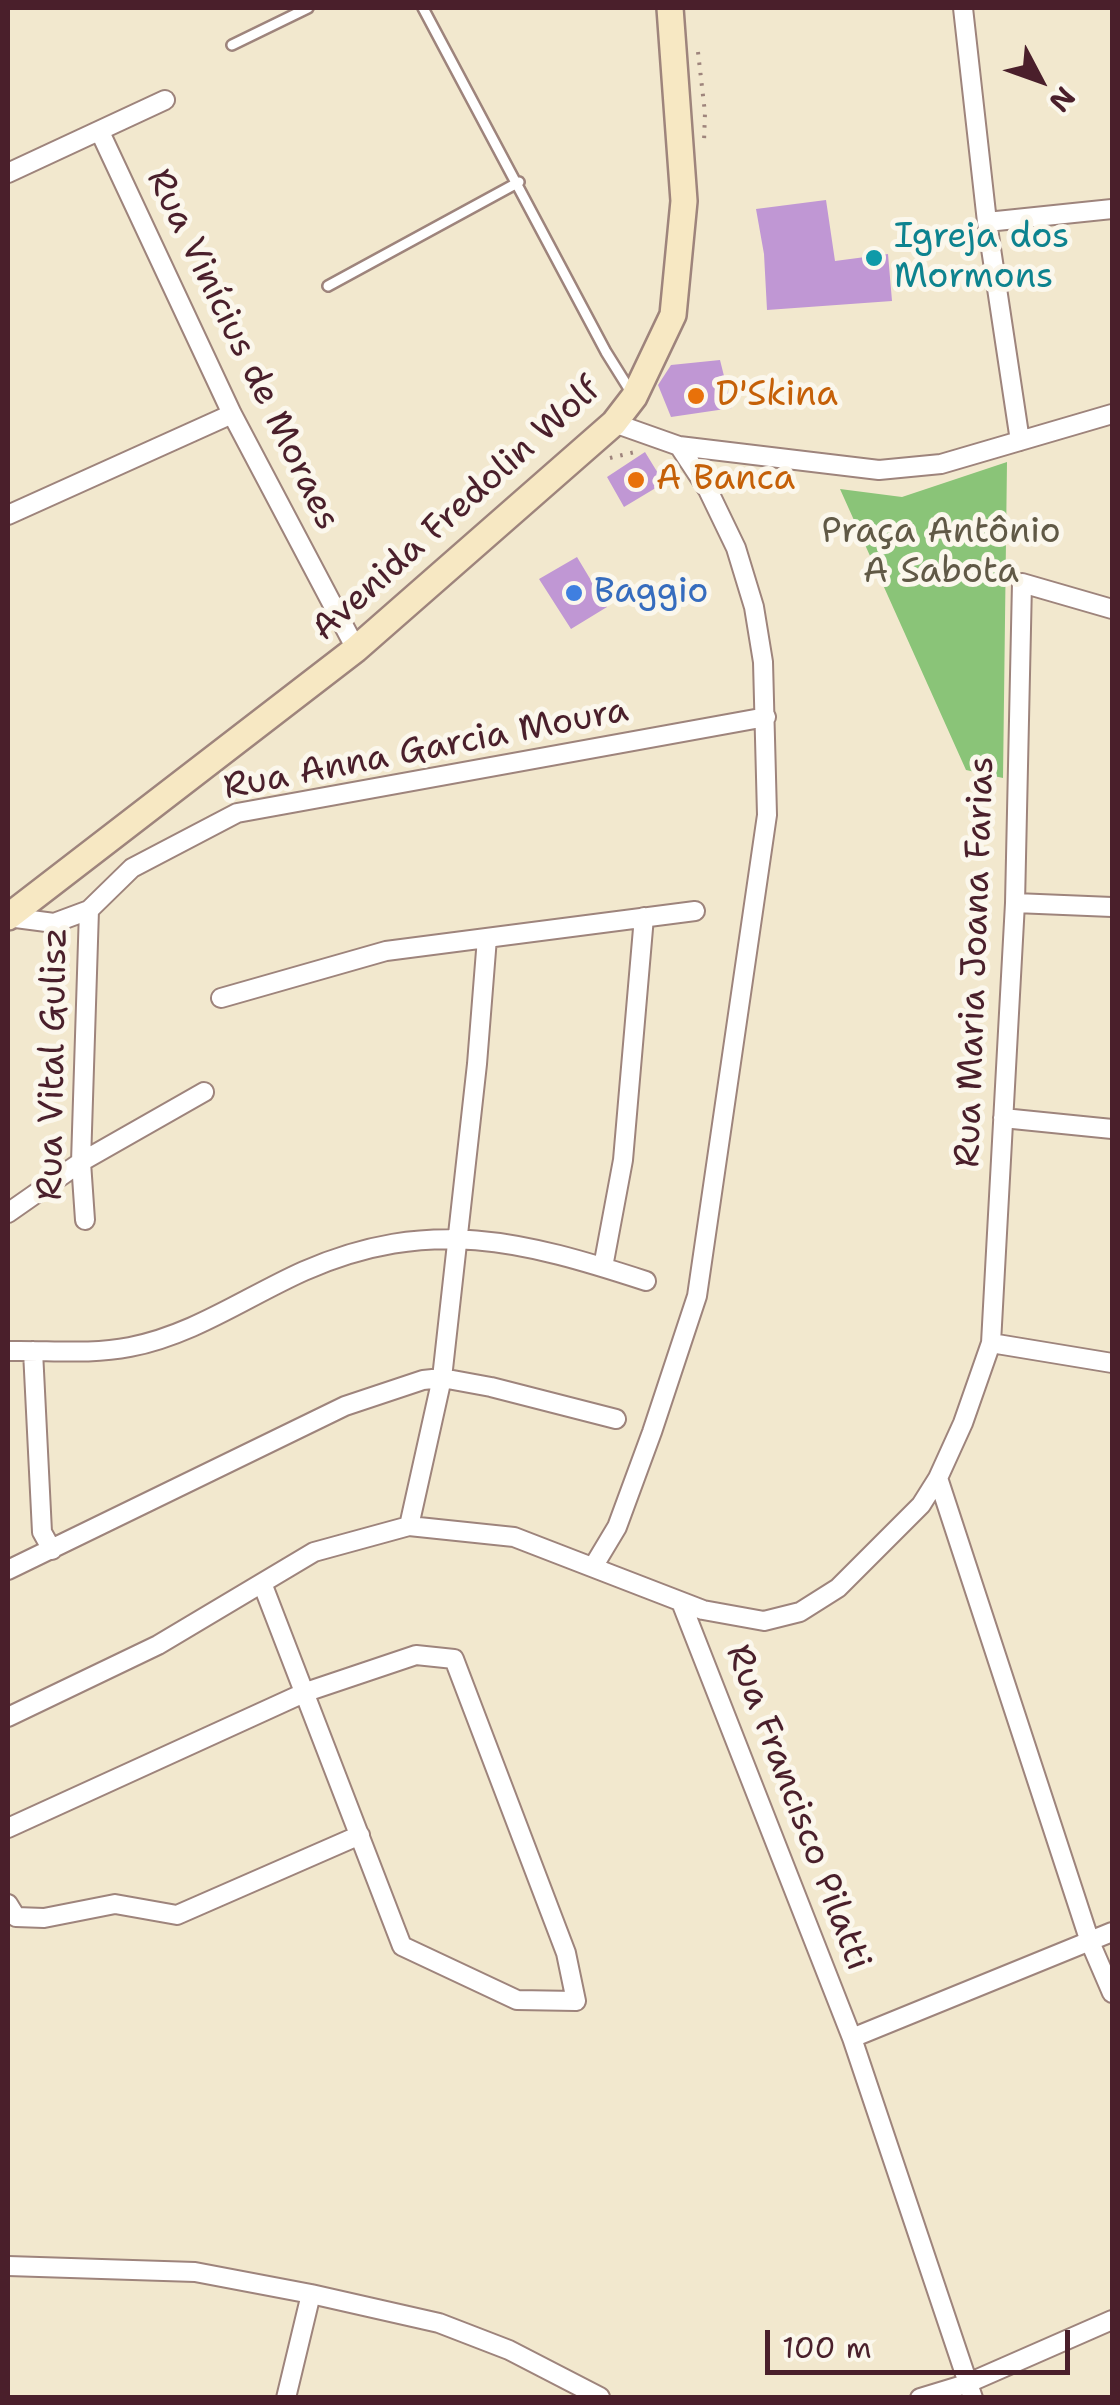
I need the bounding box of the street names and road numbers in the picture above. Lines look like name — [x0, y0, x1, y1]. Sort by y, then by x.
street label: Rua Vinícius de Moraes — [136, 163, 348, 537]
street label: Avenida Fredolin Wolf — [304, 369, 610, 651]
street label: Rua Anna Garcia Moura — [220, 690, 632, 810]
street label: Rua Maria Joana Farias — [948, 756, 1004, 1168]
street label: Rua Vital Gulisz — [31, 927, 77, 1201]
street label: Rua Francisco Pilatti — [716, 1639, 878, 1977]

